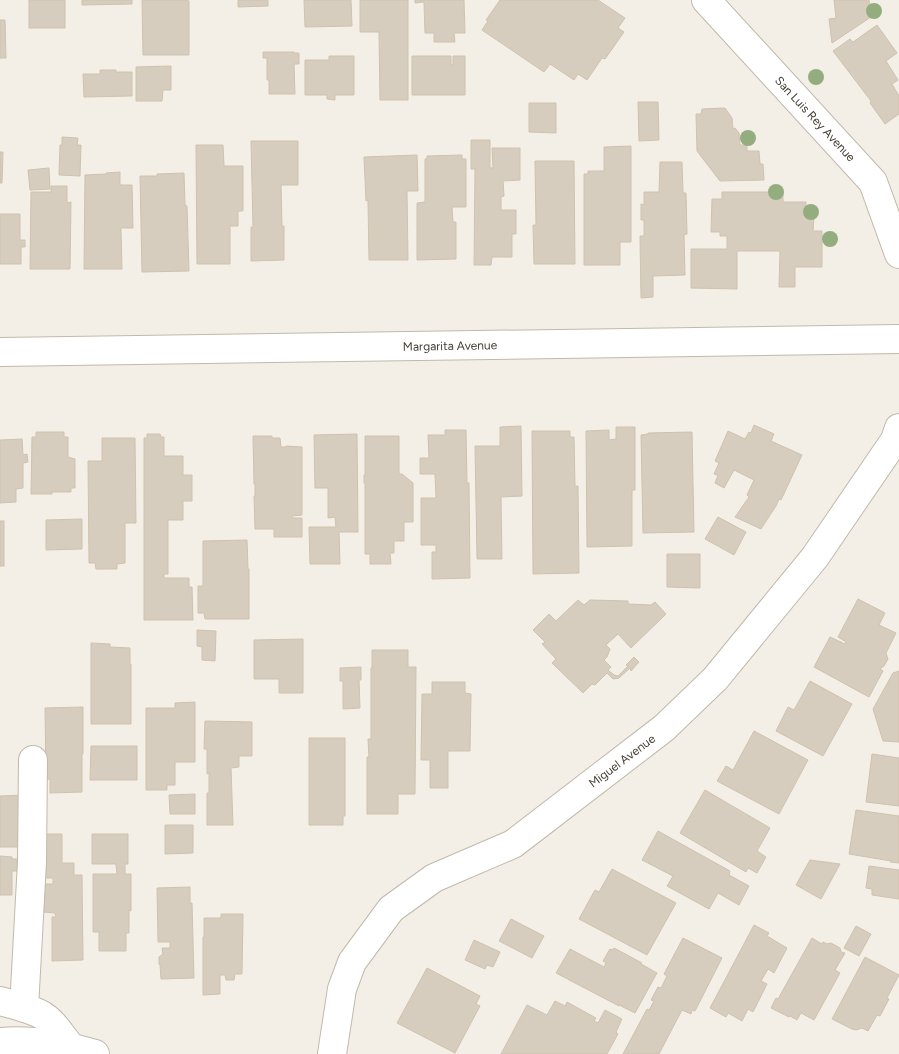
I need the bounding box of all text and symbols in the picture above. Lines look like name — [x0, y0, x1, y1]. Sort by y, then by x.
street label: San Luis Rey Avenue — [772, 74, 858, 165]
street label: Margarita Avenue — [403, 338, 498, 354]
street label: Miguel Avenue — [586, 731, 658, 790]

